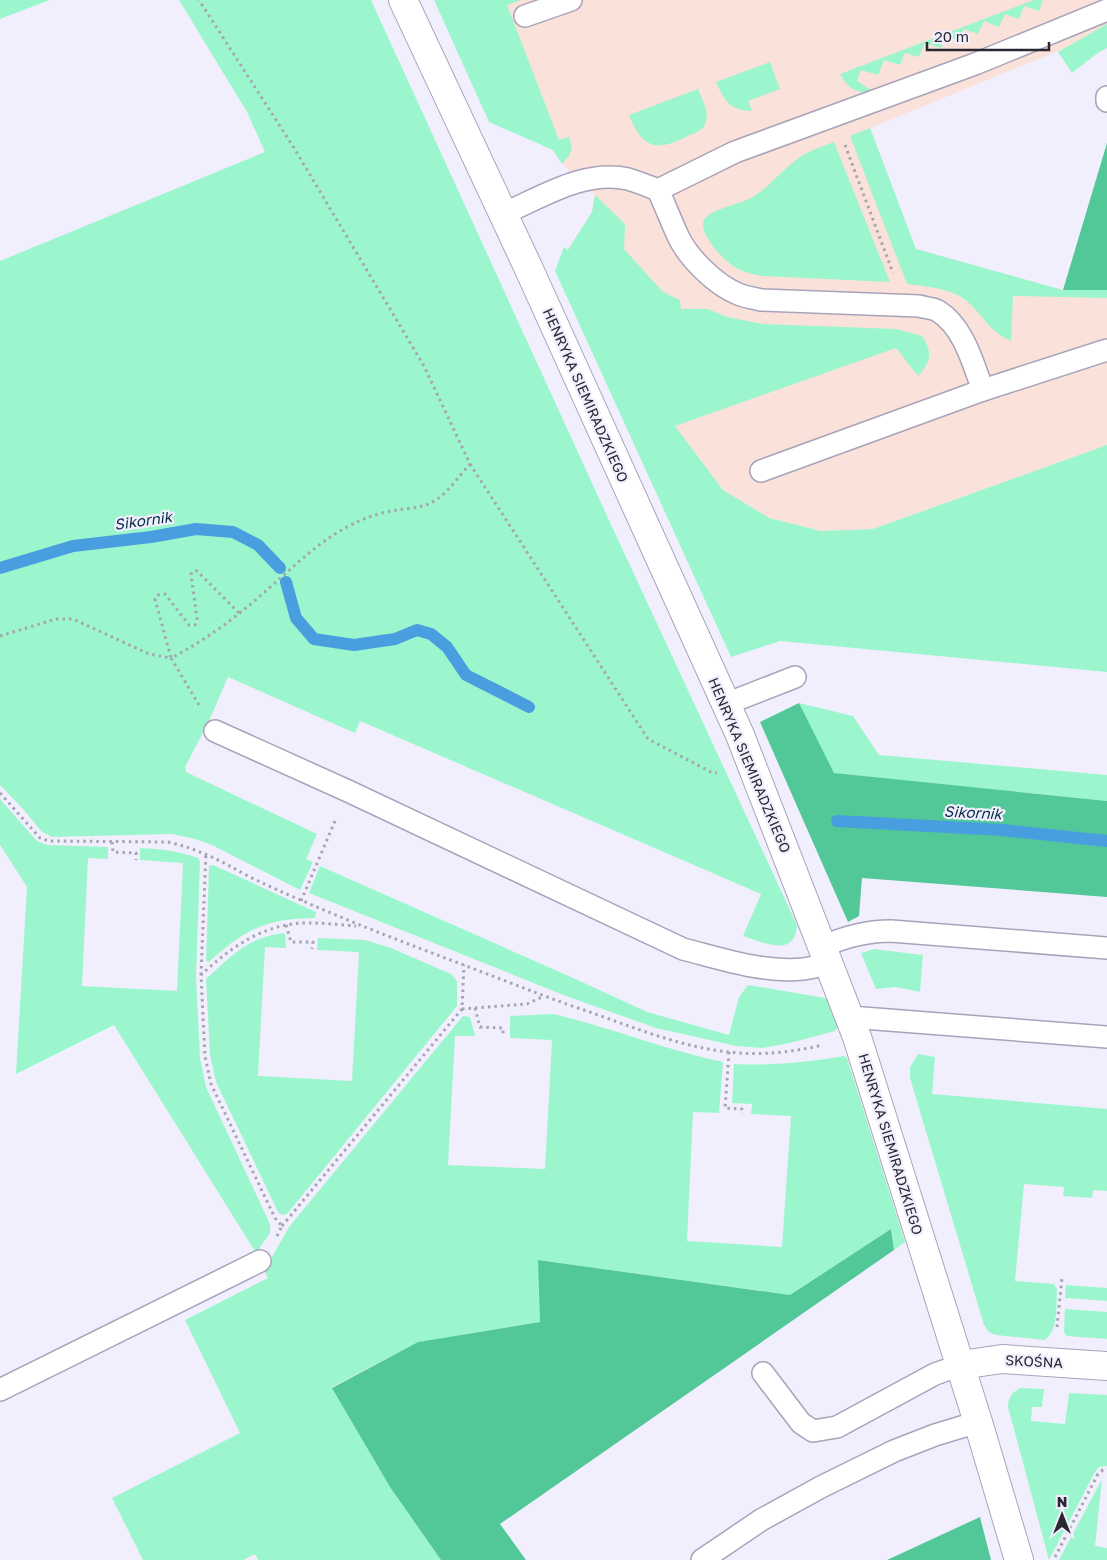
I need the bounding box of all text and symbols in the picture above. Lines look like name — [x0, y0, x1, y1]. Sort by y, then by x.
scale bar — [927, 20, 1050, 52]
text: 20 m — [934, 27, 969, 45]
street label: HENRYKA SIEMIRADZKIEGO — [540, 305, 632, 485]
water label: Sikornik — [113, 507, 175, 533]
street label: HENRYKA SIEMIRADZKIEGO — [705, 675, 795, 855]
water label: Sikornik — [943, 801, 1004, 823]
street label: HENRYKA SIEMIRADZKIEGO — [855, 1051, 927, 1237]
street label: SKOŚNA — [1005, 1351, 1064, 1371]
north arrow — [1037, 1490, 1087, 1540]
text: N — [1057, 1493, 1067, 1510]

